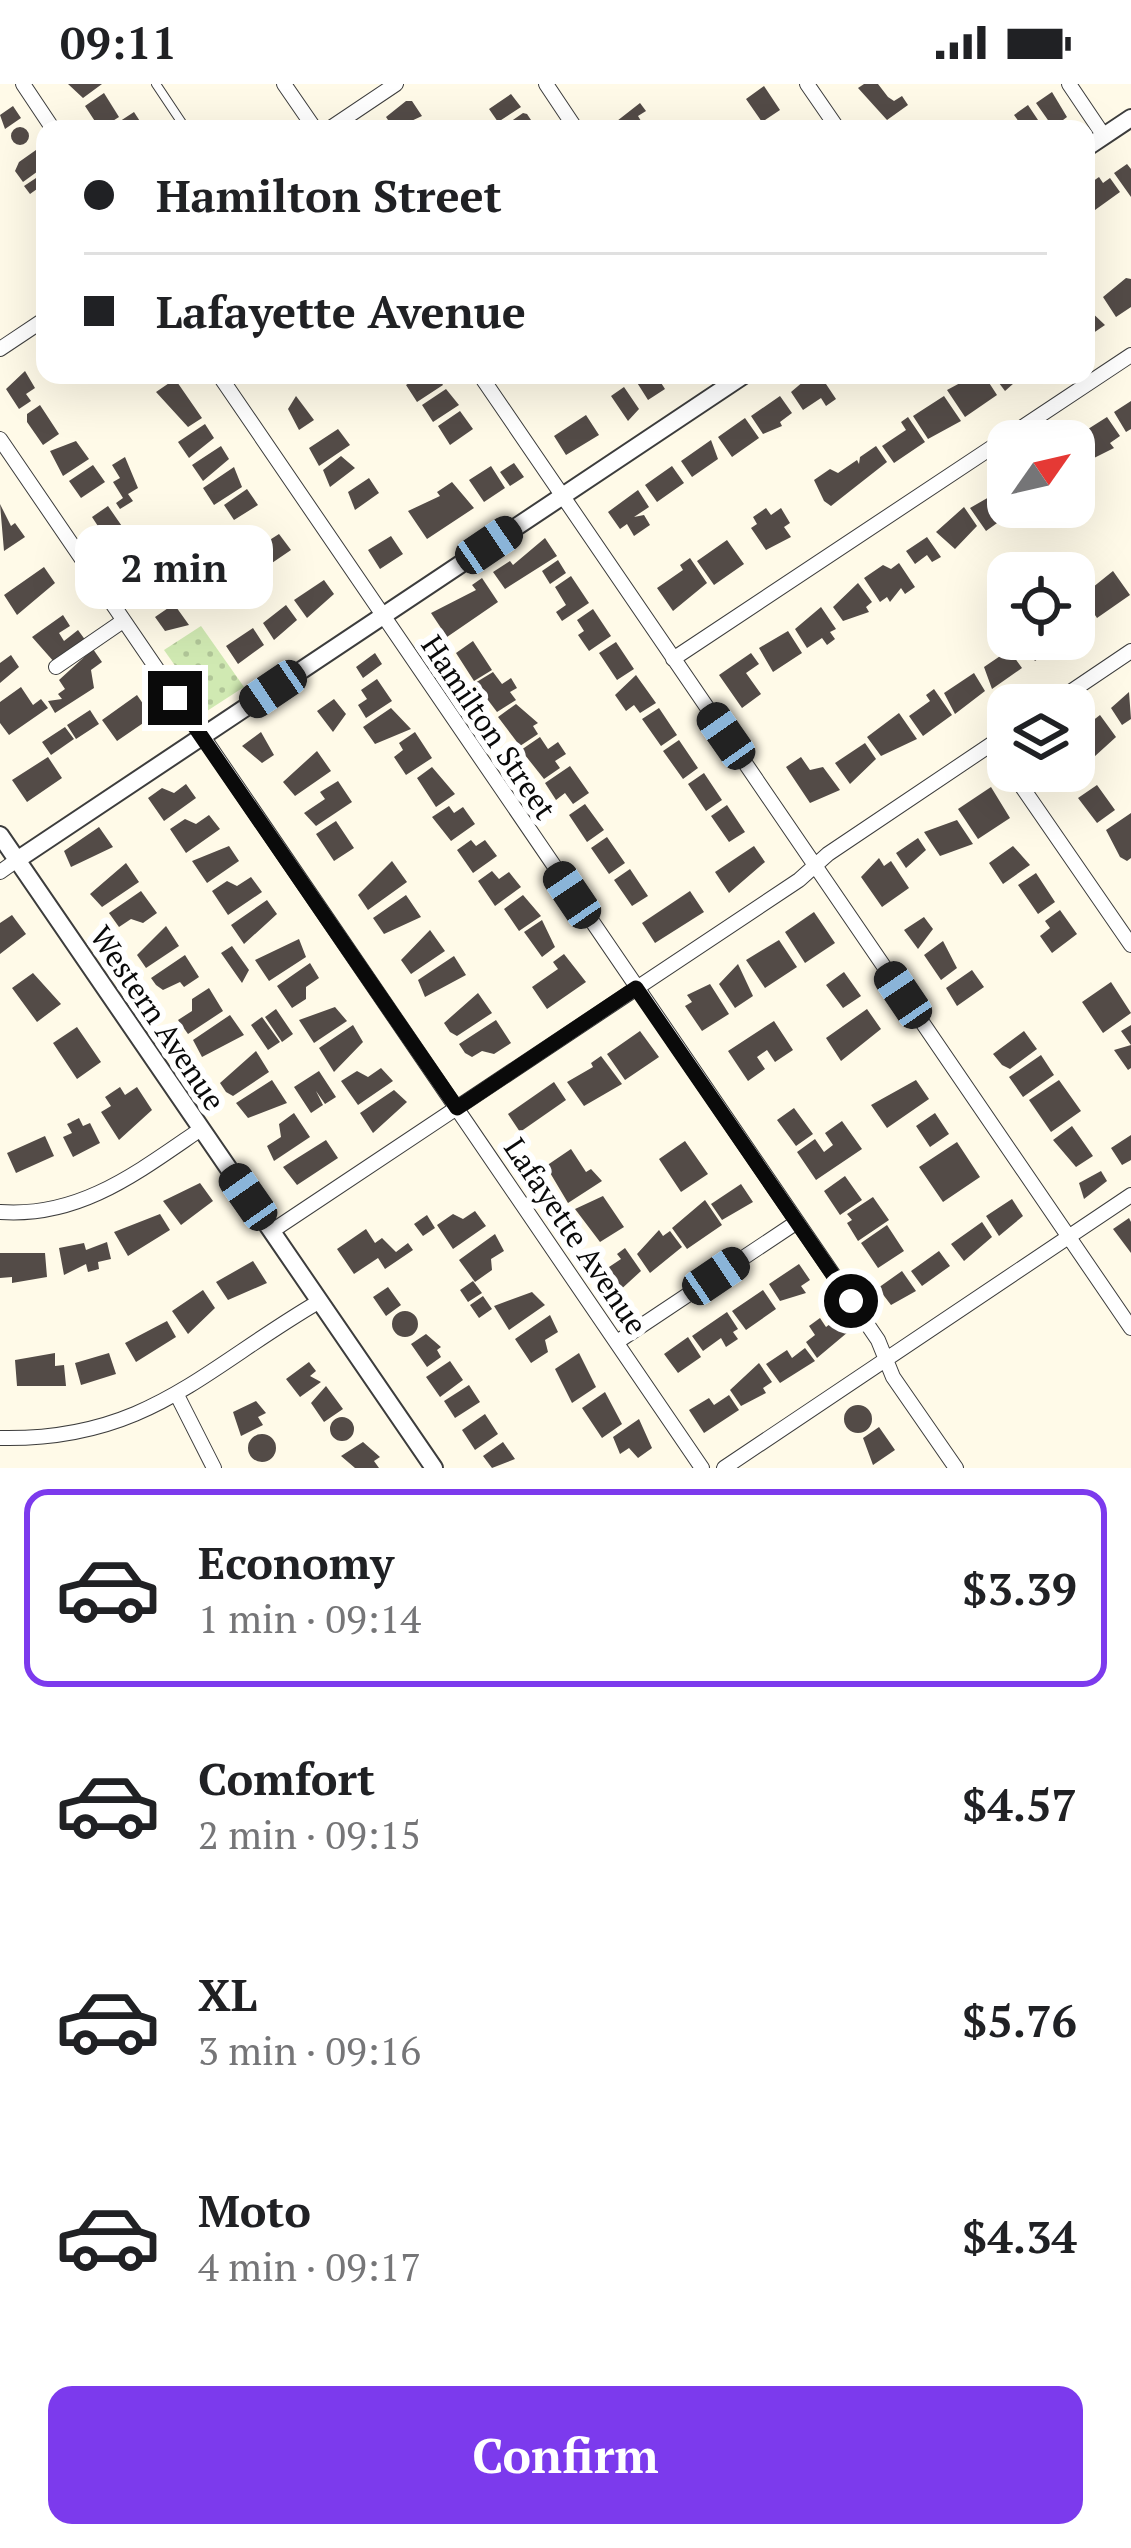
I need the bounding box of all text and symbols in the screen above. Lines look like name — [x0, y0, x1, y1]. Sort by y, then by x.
text: 09:11 — [60, 12, 177, 72]
text: Hamilton Street — [156, 165, 502, 225]
text: Lafayette Avenue — [156, 281, 526, 341]
north arrow — [987, 420, 1095, 528]
map controls — [987, 420, 1095, 792]
car — [449, 510, 529, 580]
callout: 2 min — [76, 524, 274, 608]
text: 2 min — [121, 541, 227, 593]
button: locate — [987, 552, 1095, 660]
street label: Hamilton Street — [413, 627, 565, 827]
car — [233, 654, 313, 724]
route end — [148, 671, 202, 725]
button: layers — [987, 684, 1095, 792]
car — [691, 696, 761, 776]
car — [537, 855, 607, 935]
street label: Western Avenue — [81, 918, 235, 1118]
car — [868, 955, 938, 1035]
street label: Lafayette Avenue — [495, 1130, 657, 1342]
car — [213, 1157, 283, 1237]
car — [676, 1241, 756, 1311]
route start — [824, 1274, 878, 1328]
text: Economy — [198, 1532, 394, 1592]
icon: car — [54, 1534, 162, 1642]
text: $3.39 — [962, 1558, 1077, 1618]
text: 1 min · 09:14 — [198, 1592, 421, 1644]
text: Comfort — [198, 1748, 375, 1808]
icon: car — [54, 1750, 162, 1858]
text: $4.57 — [962, 1774, 1077, 1834]
text: 2 min · 09:15 — [198, 1808, 421, 1860]
text: XL — [198, 1964, 257, 2024]
icon: car — [54, 1966, 162, 2074]
text: $5.76 — [962, 1990, 1077, 2050]
text: 3 min · 09:16 — [198, 2024, 421, 2076]
text: Moto — [198, 2180, 311, 2240]
icon: car — [54, 2182, 162, 2290]
text: $4.34 — [962, 2206, 1077, 2266]
text: 4 min · 09:17 — [198, 2240, 421, 2292]
button: Confirm — [48, 2386, 1083, 2524]

